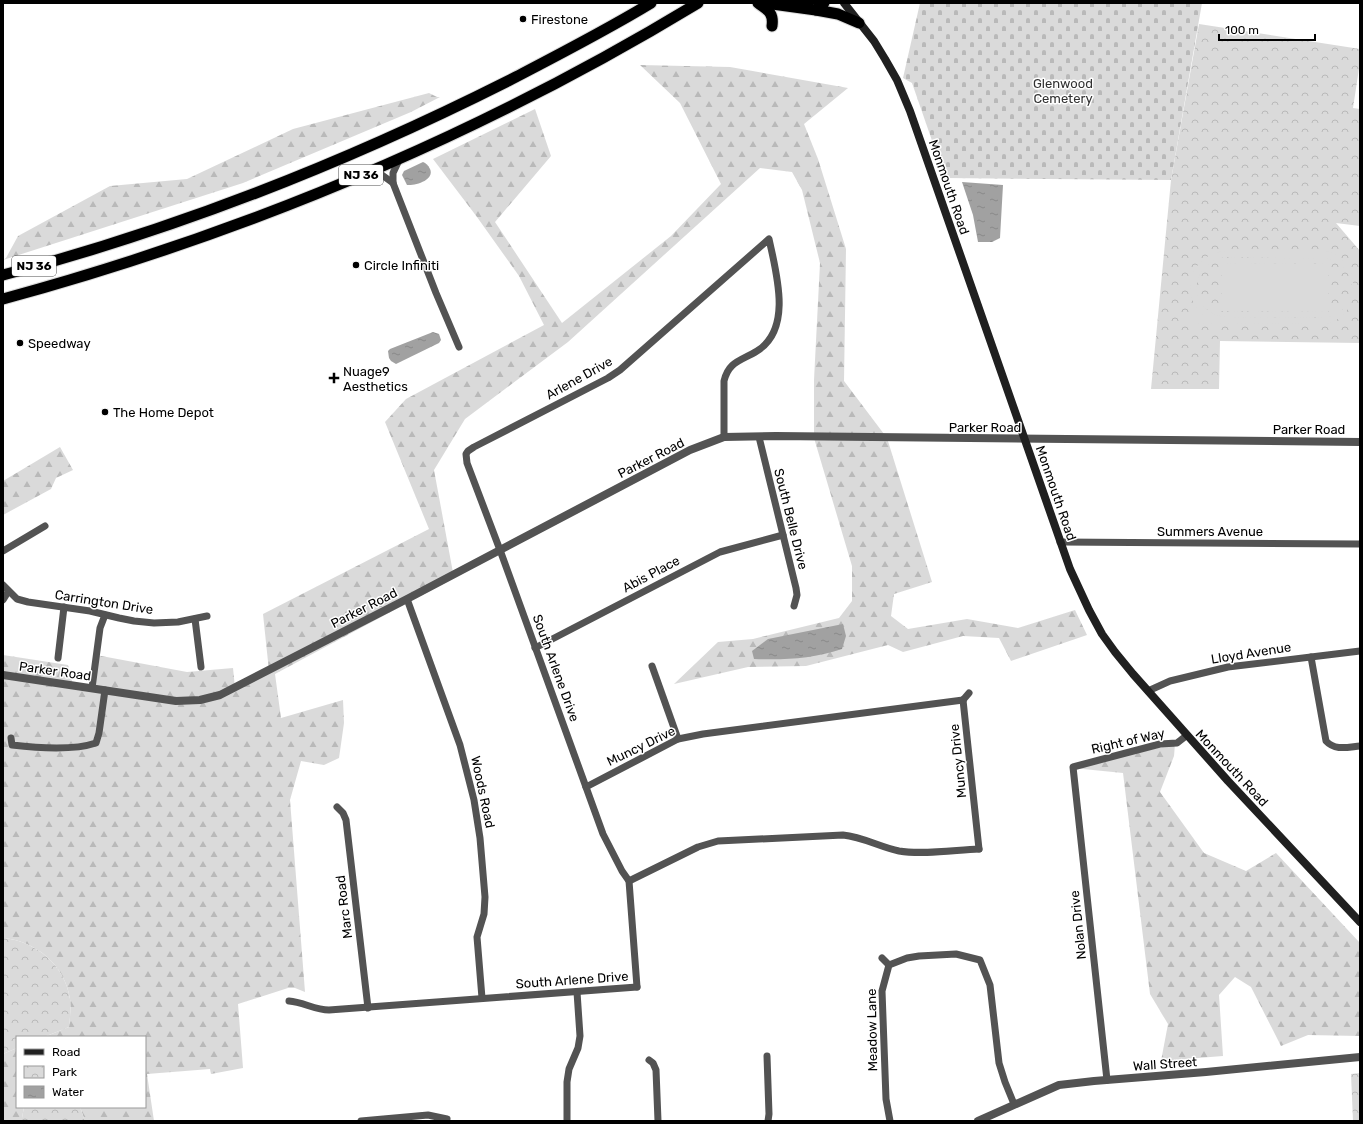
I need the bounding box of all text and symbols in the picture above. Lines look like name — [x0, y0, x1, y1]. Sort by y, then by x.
place label: Firestone — [531, 12, 588, 27]
marker: Firestone — [518, 14, 528, 24]
scale bar — [1219, 16, 1315, 42]
text: 100 m — [1225, 23, 1259, 37]
park label: Glenwood Cemetery — [1033, 76, 1093, 106]
street label: Monmouth Road — [926, 138, 972, 236]
road number: NJ 36 — [339, 165, 383, 185]
road number: NJ 36 — [12, 256, 56, 276]
place label: Circle Infiniti — [364, 258, 439, 273]
marker: Circle Infiniti — [351, 260, 361, 270]
place label: Speedway — [28, 336, 91, 351]
marker: Speedway — [15, 338, 25, 348]
street label: Arlene Drive — [543, 354, 615, 402]
place label: Nuage9 Aesthetics — [343, 364, 408, 394]
marker: Nuage9 Aesthetics — [328, 372, 340, 384]
place label: The Home Depot — [113, 405, 214, 420]
marker: The Home Depot — [100, 407, 110, 417]
street label: Parker Road — [949, 420, 1021, 435]
street label: Parker Road — [1273, 422, 1345, 437]
street label: Parker Road — [615, 435, 687, 481]
street label: Monmouth Road — [1033, 444, 1079, 542]
street label: South Belle Drive — [771, 467, 811, 571]
street label: Summers Avenue — [1157, 524, 1263, 539]
street label: Abis Place — [620, 553, 682, 595]
street label: Parker Road — [328, 585, 400, 631]
street label: Carrington Drive — [54, 587, 154, 618]
street label: South Arlene Drive — [530, 612, 582, 724]
street label: Lloyd Avenue — [1210, 639, 1292, 667]
street label: Parker Road — [18, 659, 92, 683]
street label: Muncy Drive — [604, 723, 678, 769]
street label: Muncy Drive — [947, 723, 969, 799]
street label: Right of Way — [1090, 725, 1166, 758]
street label: Monmouth Road — [1193, 727, 1271, 809]
street label: Woods Road — [468, 755, 498, 829]
street label: Marc Road — [333, 875, 355, 939]
street label: Nolan Drive — [1067, 890, 1089, 960]
street label: South Arlene Drive — [515, 969, 629, 991]
street label: Meadow Lane — [864, 988, 880, 1072]
legend — [16, 1036, 146, 1108]
text: Road — [52, 1045, 80, 1059]
street label: Wall Street — [1132, 1054, 1198, 1074]
text: Park — [52, 1065, 78, 1079]
text: Water — [52, 1085, 84, 1099]

